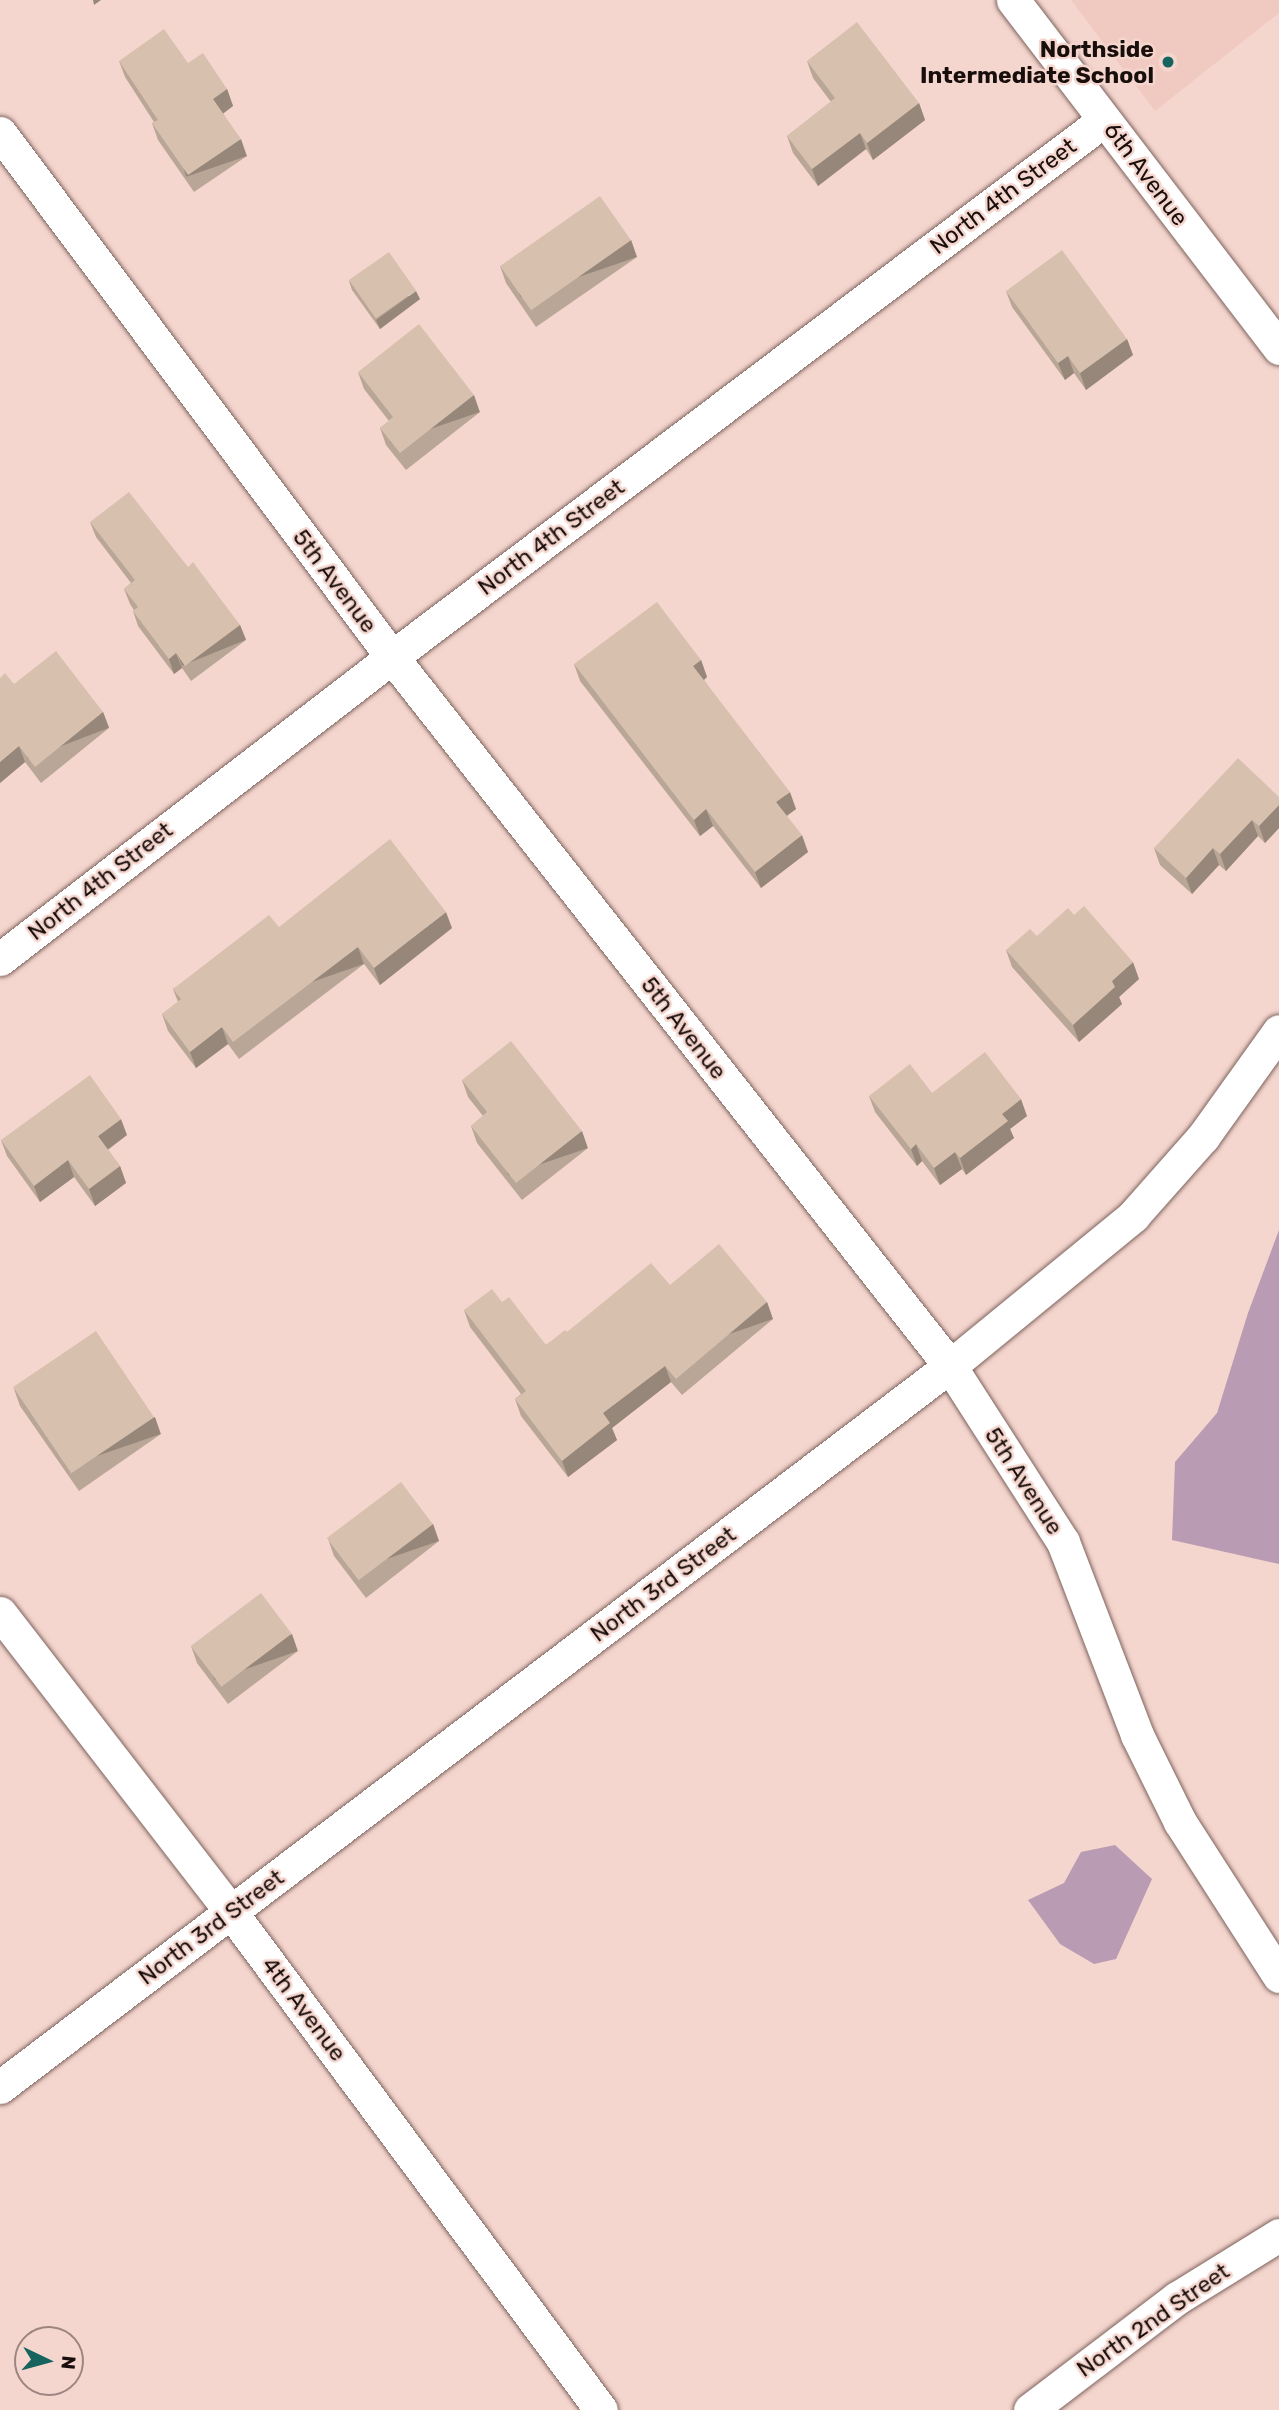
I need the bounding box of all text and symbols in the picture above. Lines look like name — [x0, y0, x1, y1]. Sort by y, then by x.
place label: Northside Intermediate School — [920, 35, 1154, 89]
marker: Northside Intermediate School — [1160, 54, 1176, 70]
street label: 6th Avenue — [1098, 117, 1194, 231]
street label: North 4th Street — [924, 132, 1082, 260]
street label: North 4th Street — [472, 473, 630, 601]
street label: 5th Avenue — [287, 524, 383, 638]
street label: North 4th Street — [22, 816, 178, 946]
street label: 5th Avenue — [635, 971, 733, 1085]
street label: 5th Avenue — [979, 1422, 1069, 1540]
street label: North 3rd Street — [585, 1520, 741, 1648]
street label: North 3rd Street — [133, 1863, 289, 1991]
street label: 4th Avenue — [256, 1951, 352, 2067]
street label: North 2nd Street — [1071, 2257, 1235, 2383]
north arrow — [14, 2326, 84, 2396]
text: N — [56, 2355, 80, 2371]

